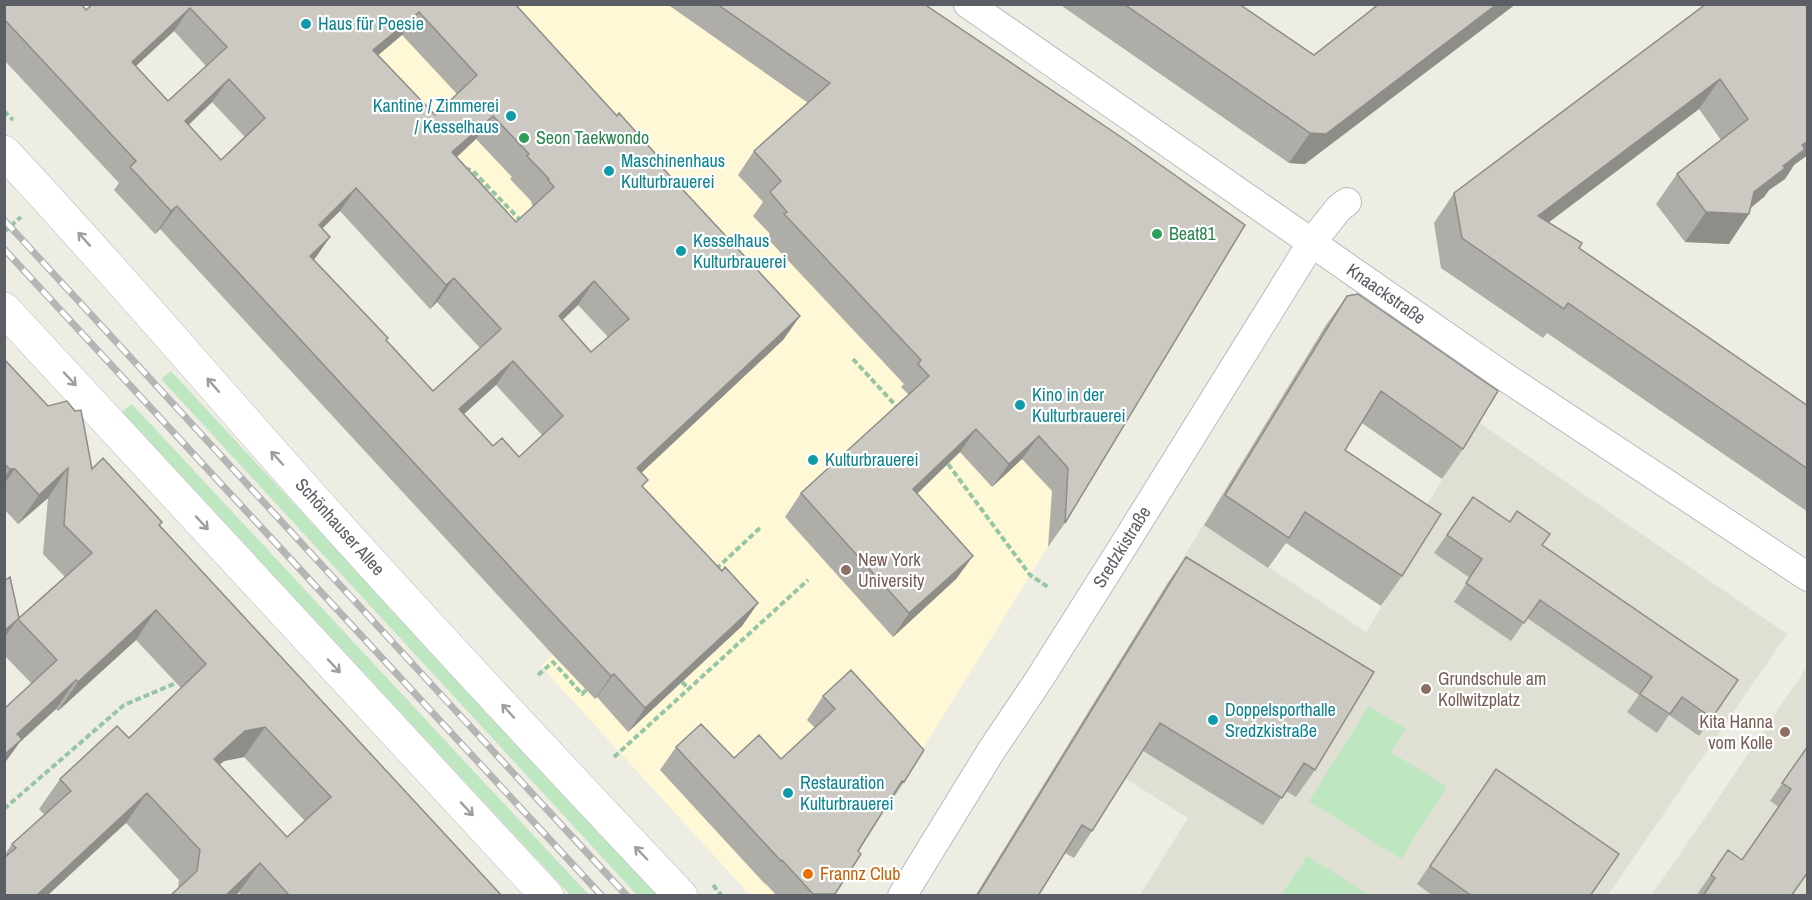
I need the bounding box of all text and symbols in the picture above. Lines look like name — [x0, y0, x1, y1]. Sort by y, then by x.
place label: Haus für Poesie — [318, 11, 424, 36]
marker: Haus für Poesie — [299, 17, 313, 31]
place label: Kantine / Zimmerei / Kesselhaus — [373, 93, 499, 139]
marker: Kantine / Zimmerei / Kesselhaus — [504, 109, 518, 123]
place label: Seon Taekwondo — [536, 125, 649, 150]
marker: Seon Taekwondo — [517, 131, 531, 145]
place label: Maschinenhaus Kulturbrauerei — [621, 148, 725, 194]
marker: Maschinenhaus Kulturbrauerei — [602, 164, 616, 178]
place label: Beat81 — [1169, 221, 1217, 246]
marker: Beat81 — [1150, 227, 1164, 241]
place label: Kesselhaus Kulturbrauerei — [693, 228, 787, 274]
one-way arrow — [77, 231, 91, 246]
marker: Kesselhaus Kulturbrauerei — [674, 244, 688, 258]
street label: Knaackstraße — [1342, 257, 1431, 330]
one-way arrow — [63, 371, 77, 386]
one-way arrow — [206, 378, 220, 393]
place label: Kino in der Kulturbrauerei — [1032, 382, 1126, 428]
marker: Kino in der Kulturbrauerei — [1013, 398, 1027, 412]
place label: Kulturbrauerei — [825, 447, 919, 472]
one-way arrow — [271, 450, 284, 466]
marker: Kulturbrauerei — [806, 453, 820, 467]
street label: Schönhauser Allee — [290, 473, 391, 581]
street label: Sredzkistraße — [1087, 501, 1157, 592]
one-way arrow — [195, 515, 209, 530]
place label: New York University — [858, 547, 925, 593]
marker: New York University — [839, 563, 853, 577]
one-way arrow — [327, 658, 341, 673]
place label: Grundschule am Kollwitzplatz — [1438, 666, 1546, 712]
marker: Grundschule am Kollwitzplatz — [1419, 682, 1433, 696]
place label: Doppelsporthalle Sredzkistraße — [1225, 697, 1336, 743]
one-way arrow — [501, 703, 515, 718]
place label: Kita Hanna vom Kolle — [1699, 709, 1773, 755]
marker: Doppelsporthalle Sredzkistraße — [1206, 713, 1220, 727]
marker: Kita Hanna vom Kolle — [1778, 725, 1792, 739]
place label: Restauration Kulturbrauerei — [800, 770, 894, 816]
marker: Restauration Kulturbrauerei — [781, 786, 795, 800]
one-way arrow — [460, 801, 474, 816]
one-way arrow — [634, 846, 648, 861]
place label: Frannz Club — [820, 861, 900, 886]
marker: Frannz Club — [801, 867, 815, 881]

